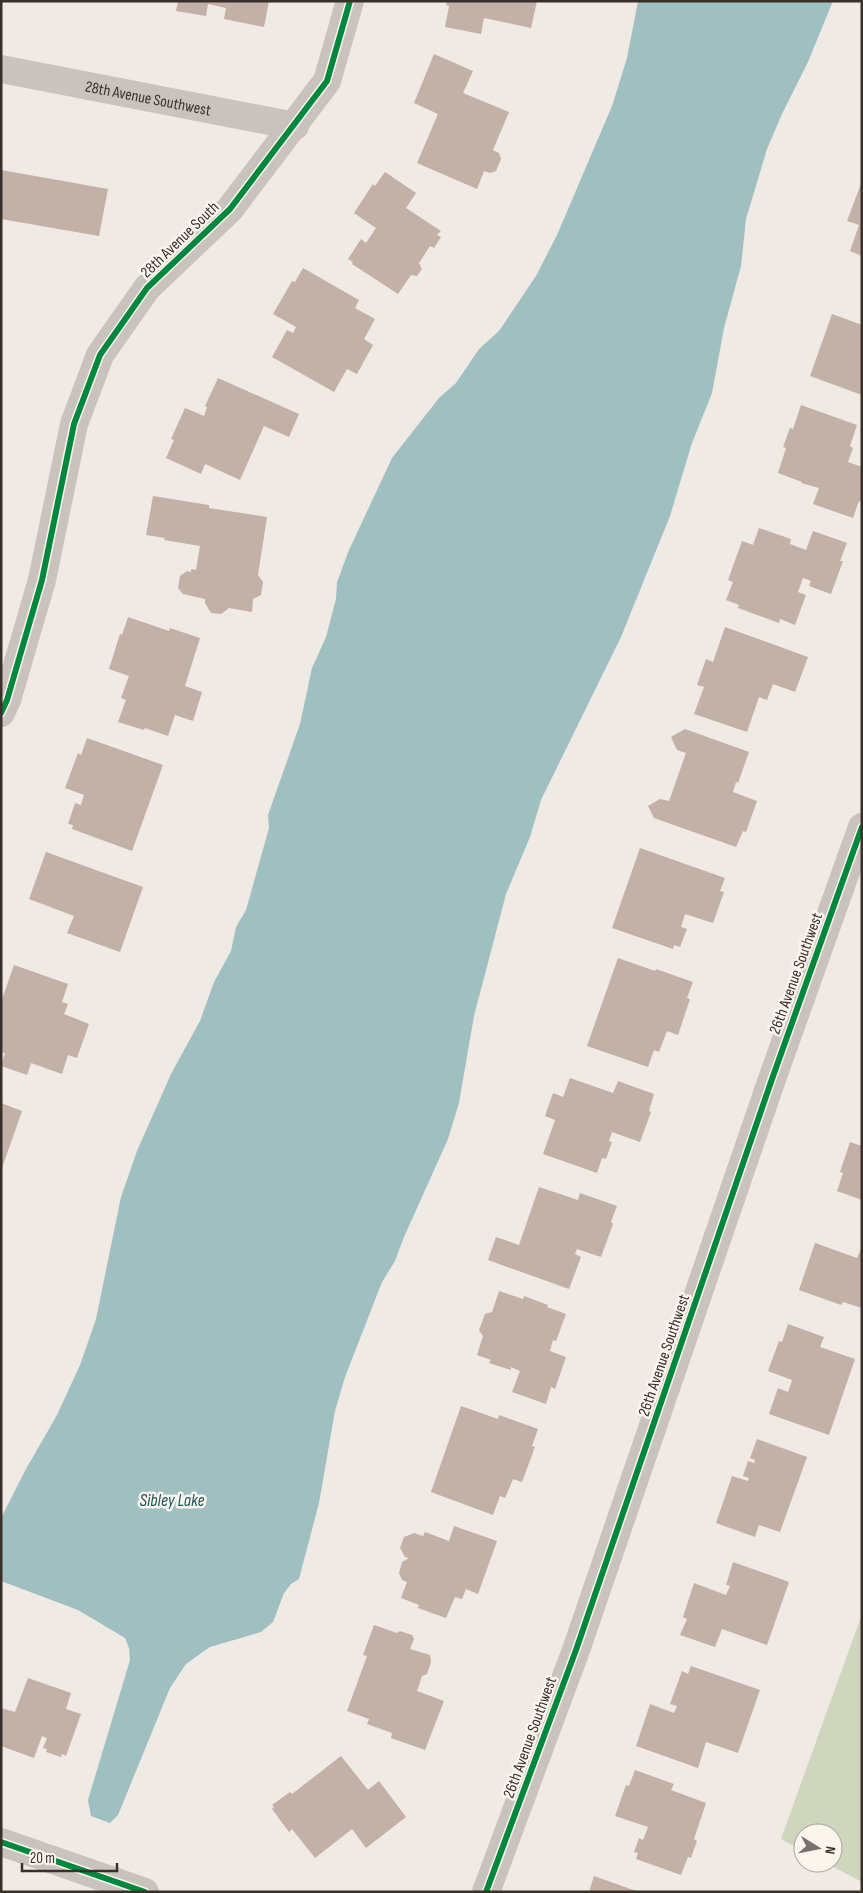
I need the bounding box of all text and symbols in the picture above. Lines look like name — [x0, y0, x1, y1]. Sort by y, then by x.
street label: 28th Avenue Southwest — [84, 78, 213, 121]
street label: 28th Avenue South — [137, 198, 223, 282]
street label: 26th Avenue Southwest — [766, 910, 827, 1037]
street label: 26th Avenue Southwest — [635, 1292, 694, 1419]
water label: Sibley Lake — [140, 1490, 204, 1511]
street label: 26th Avenue Southwest — [500, 1674, 561, 1801]
north arrow — [793, 1823, 843, 1873]
scale bar — [22, 1840, 118, 1872]
text: N — [821, 1845, 839, 1855]
text: 20 m — [30, 1849, 55, 1868]

